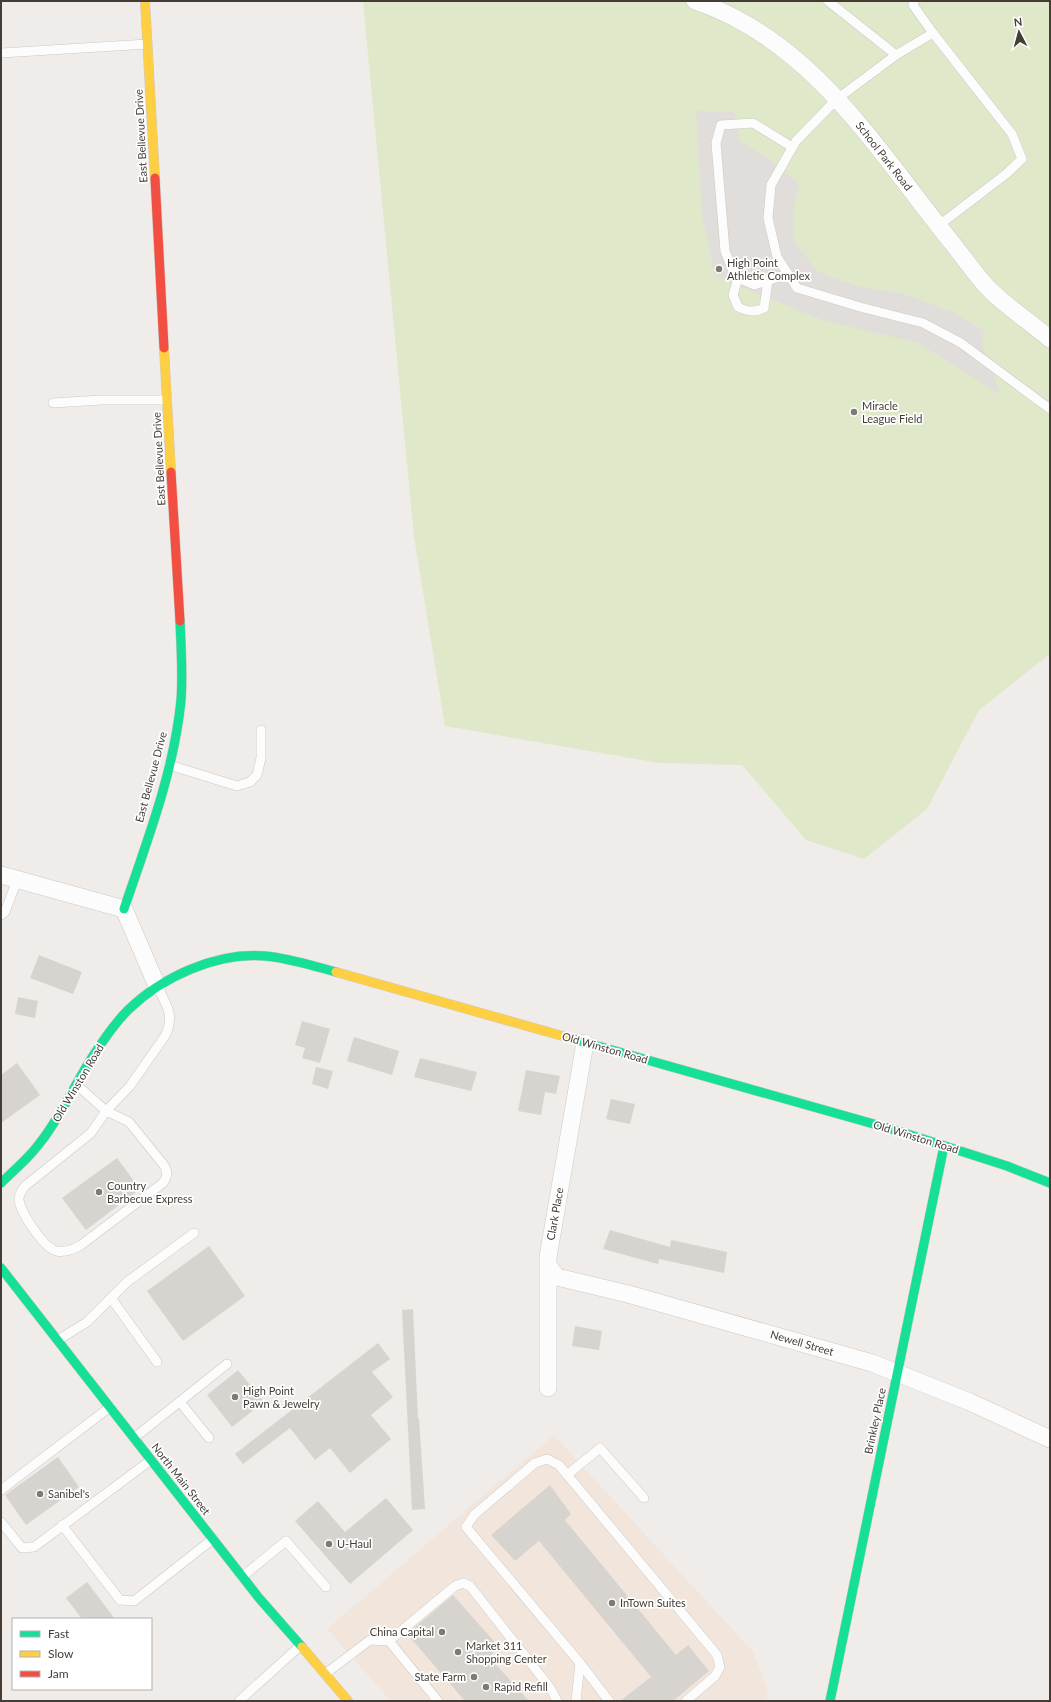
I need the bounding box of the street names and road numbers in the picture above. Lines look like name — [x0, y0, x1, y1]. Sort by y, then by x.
street label: East Bellevue Drive — [132, 89, 149, 183]
street label: School Park Road — [853, 119, 915, 193]
street label: East Bellevue Drive — [150, 412, 167, 506]
street label: East Bellevue Drive — [132, 730, 169, 824]
street label: Old Winston Road — [561, 1029, 649, 1066]
street label: Old Winston Road — [49, 1041, 106, 1124]
street label: Old Winston Road — [872, 1117, 960, 1156]
street label: Clark Place — [543, 1186, 566, 1241]
street label: Newell Street — [769, 1327, 835, 1358]
street label: Brinkley Place — [861, 1386, 888, 1455]
street label: North Main Street — [149, 1440, 213, 1517]

